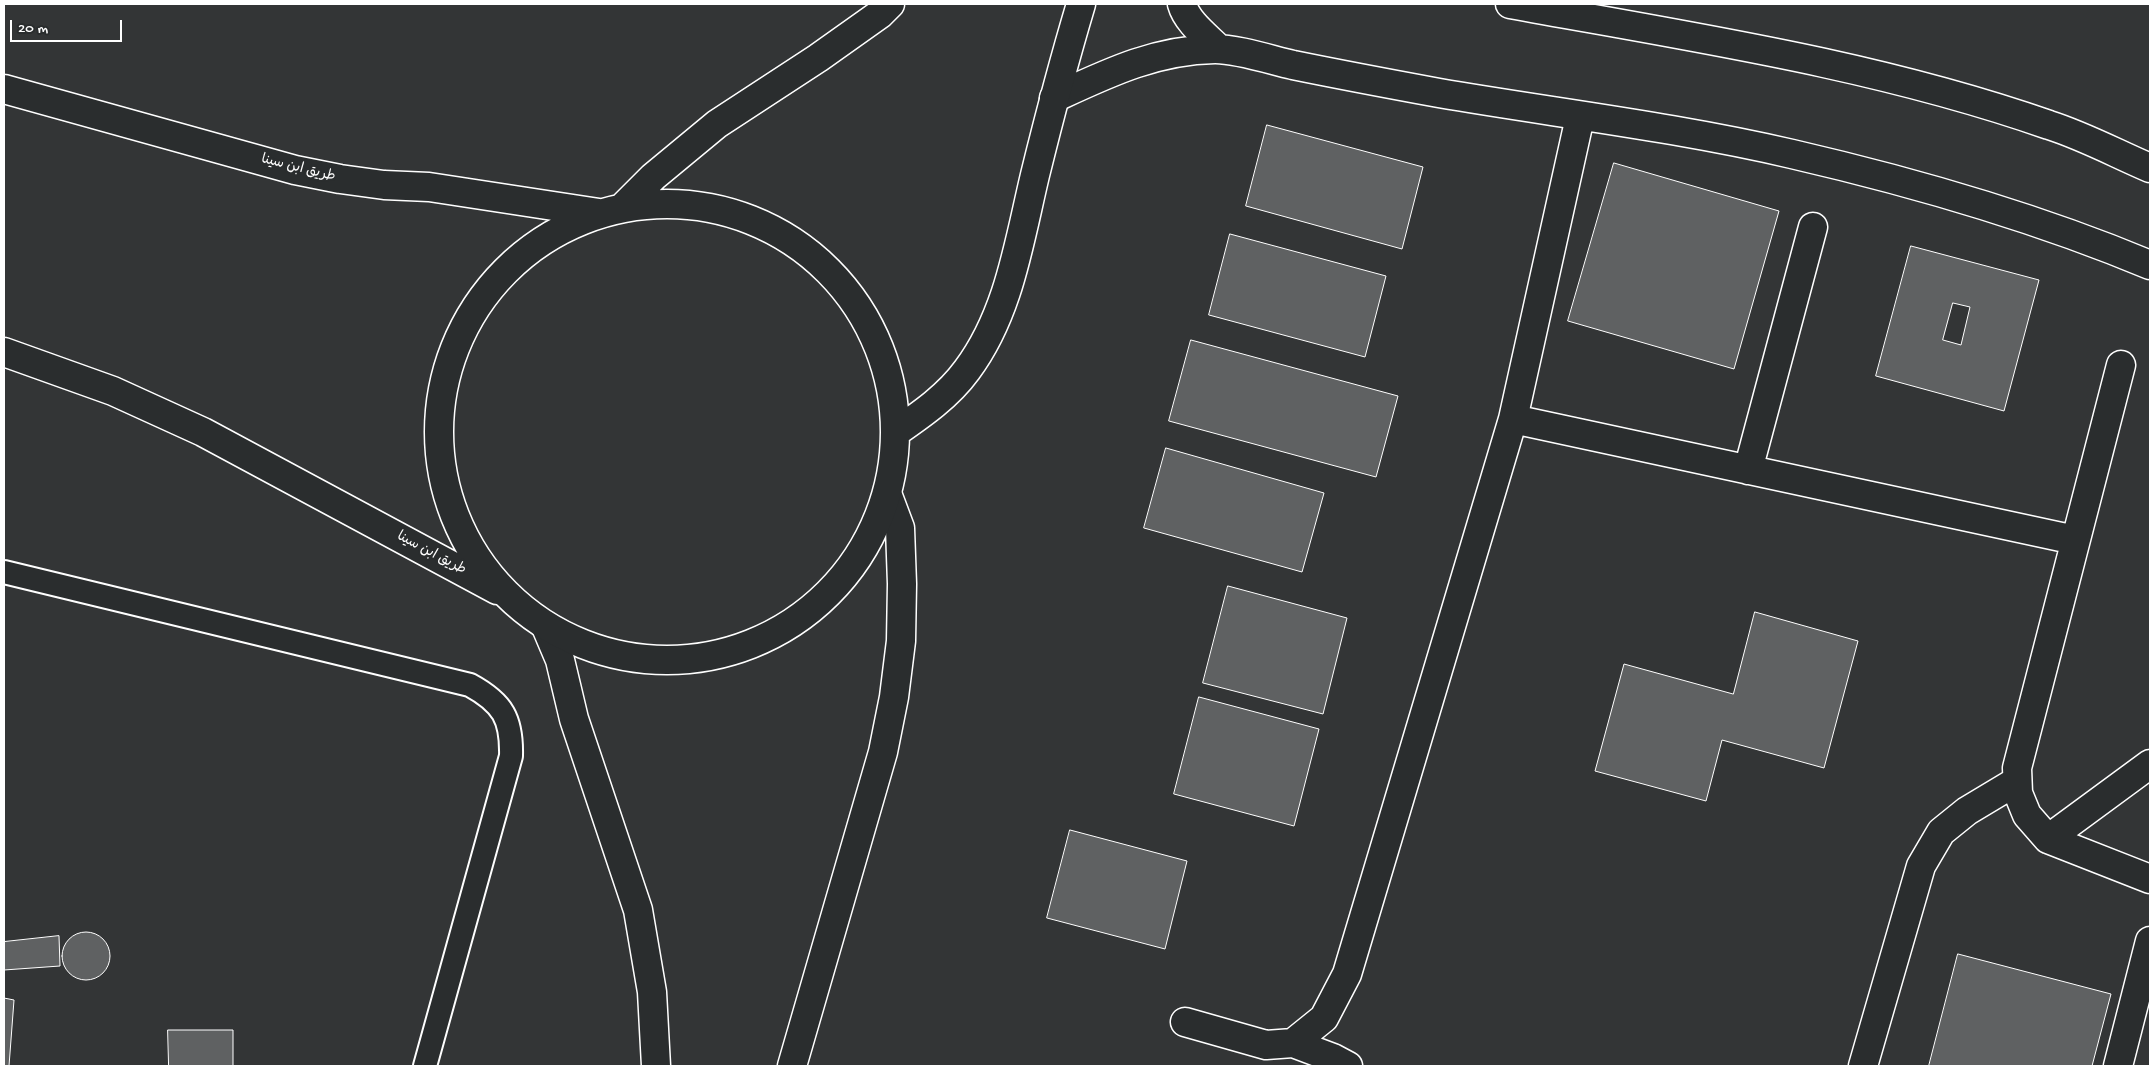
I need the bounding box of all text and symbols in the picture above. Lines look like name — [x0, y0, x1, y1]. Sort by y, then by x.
scale bar — [12, 10, 125, 42]
text: 20 m — [18, 20, 48, 38]
street label: طريق ابن سينا — [259, 152, 337, 186]
street label: طريق ابن سينا — [394, 529, 468, 579]

